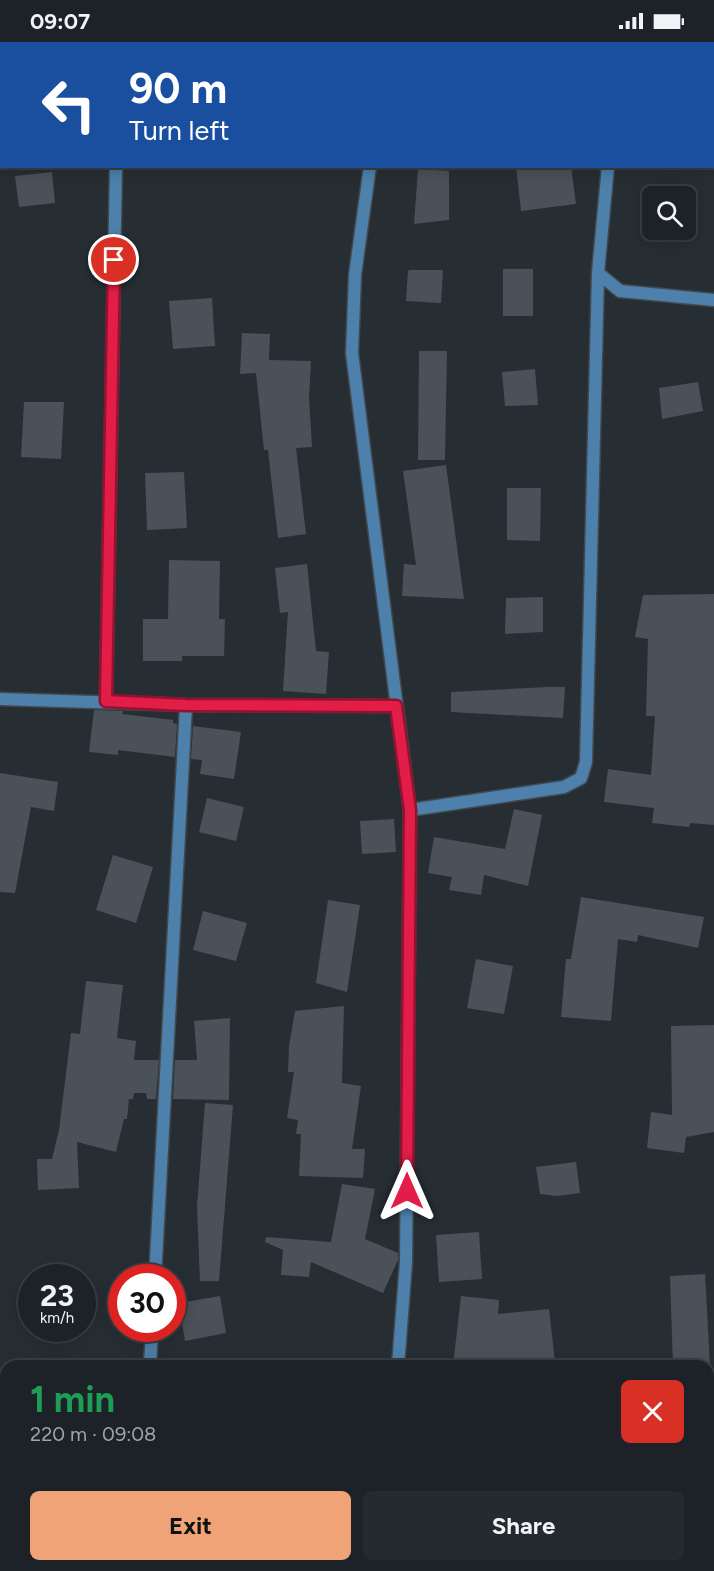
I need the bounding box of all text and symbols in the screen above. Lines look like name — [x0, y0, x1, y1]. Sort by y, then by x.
text: 09:07 — [30, 8, 90, 35]
text: 90 m — [129, 63, 227, 114]
icon: left — [30, 66, 108, 144]
text: Turn left — [129, 114, 229, 147]
map controls — [642, 186, 696, 240]
button: search — [642, 186, 696, 240]
pin — [88, 234, 139, 285]
icon: arrive — [97, 243, 130, 276]
position arrow — [375, 1159, 439, 1223]
speed limit sign: 30 — [108, 1264, 186, 1342]
text: 23 — [40, 1277, 74, 1314]
text: km/h — [40, 1309, 74, 1327]
text: 1 min — [30, 1378, 115, 1421]
button: close — [621, 1380, 684, 1443]
text: 220 m · 09:08 — [30, 1422, 156, 1446]
button: Exit — [30, 1491, 351, 1560]
button: Share — [363, 1491, 684, 1560]

